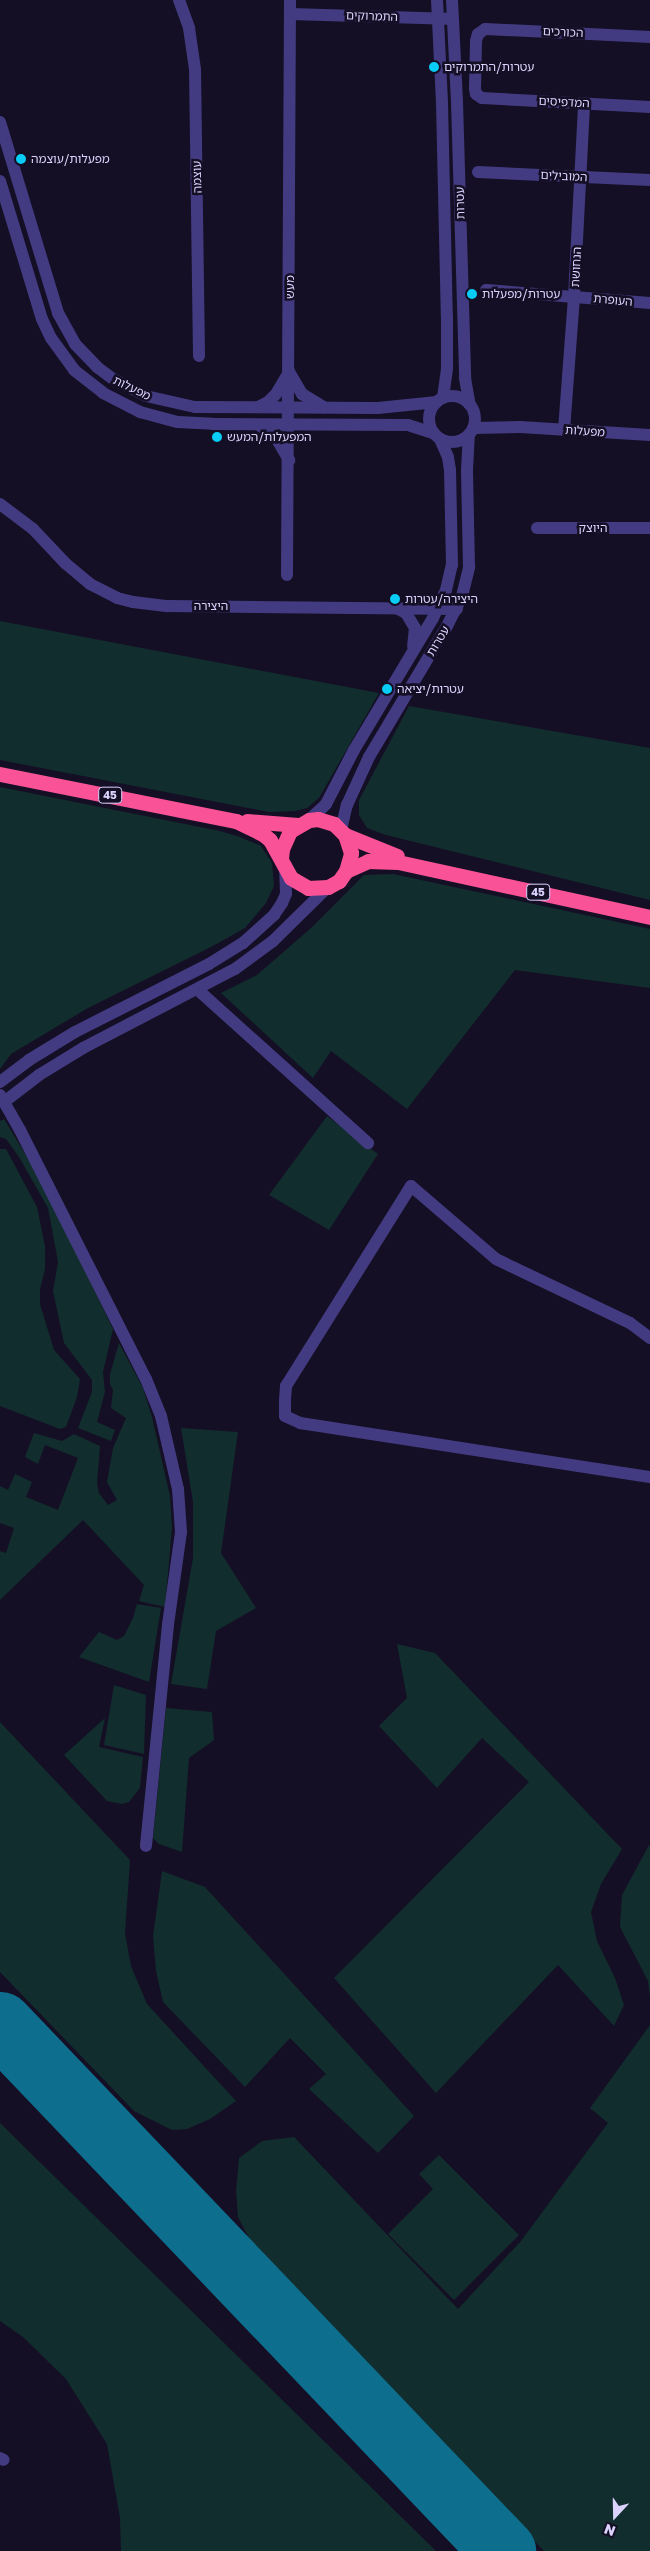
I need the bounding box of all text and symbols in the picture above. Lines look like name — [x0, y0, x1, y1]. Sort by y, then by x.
street label: התמרוקים — [346, 8, 398, 24]
street label: הכורכים — [542, 24, 584, 40]
place label: עטרות/התמרוקים — [444, 60, 534, 74]
marker: עטרות/התמרוקים — [428, 61, 440, 73]
street label: המדפיסים — [538, 93, 590, 111]
place label: מפעלות/עוצמה — [31, 152, 110, 166]
marker: מפעלות/עוצמה — [15, 153, 27, 165]
street label: עוצמה — [190, 160, 204, 194]
street label: המובילים — [540, 168, 588, 184]
street label: עטרות — [453, 187, 467, 219]
street label: הנחושת — [568, 246, 584, 288]
street label: מעש — [283, 275, 297, 299]
place label: עטרות/מפעלות — [482, 287, 560, 301]
marker: עטרות/מפעלות — [466, 288, 478, 300]
street label: העופרת — [593, 291, 633, 309]
street label: מפעלות — [111, 373, 153, 403]
street label: מפעלות — [565, 422, 605, 440]
place label: המפעלות/המעש — [227, 430, 312, 444]
marker: המפעלות/המעש — [211, 431, 223, 443]
street label: היוצק — [579, 521, 607, 535]
place label: היצירה/עטרות — [405, 592, 478, 606]
marker: היצירה/עטרות — [389, 593, 401, 605]
street label: היצירה — [194, 599, 228, 613]
street label: עטרות — [423, 623, 453, 659]
place label: עטרות/יציאה — [397, 682, 464, 696]
marker: עטרות/יציאה — [381, 683, 393, 695]
road number: 45 — [98, 786, 122, 804]
road number: 45 — [526, 884, 550, 900]
north arrow — [590, 2491, 640, 2541]
text: N — [601, 2521, 617, 2540]

